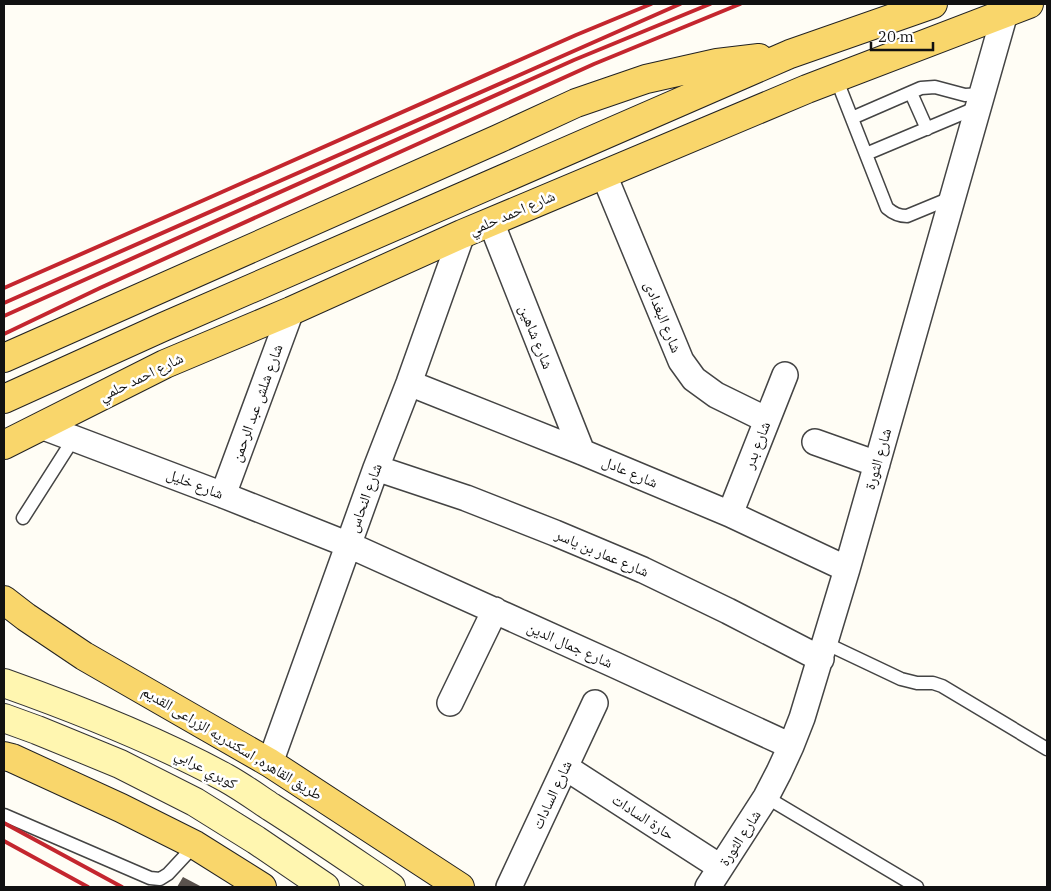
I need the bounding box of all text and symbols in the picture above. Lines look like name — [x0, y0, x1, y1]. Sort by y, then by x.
scale bar — [871, 20, 934, 52]
text: 20 m — [878, 27, 914, 46]
street label: شارع احمد حلمي — [466, 186, 559, 242]
street label: شارع البغدادى — [640, 278, 686, 356]
street label: شارع شاهين — [514, 302, 558, 372]
street label: شارع شلش عبد الرحمن — [226, 341, 288, 465]
street label: شارع احمد حلمي — [95, 348, 187, 408]
street label: شارع بدر — [739, 418, 775, 472]
street label: شارع الثورة — [860, 426, 896, 492]
street label: شارع عادل — [599, 451, 661, 493]
street label: شارع النحاس — [343, 461, 387, 535]
street label: شارع خليل — [164, 464, 226, 504]
street label: شارع عمار بن ياسر — [551, 524, 652, 582]
street label: شارع جمال الدين — [524, 617, 616, 673]
street label: طريق القاهره, اسكندريه الزراعى القديم — [138, 681, 326, 805]
street label: كوبري عرابي — [171, 744, 241, 795]
street label: شارع السادات — [527, 757, 577, 833]
street label: حارة السادات — [609, 789, 678, 844]
street label: شارع الثورة — [714, 806, 766, 870]

